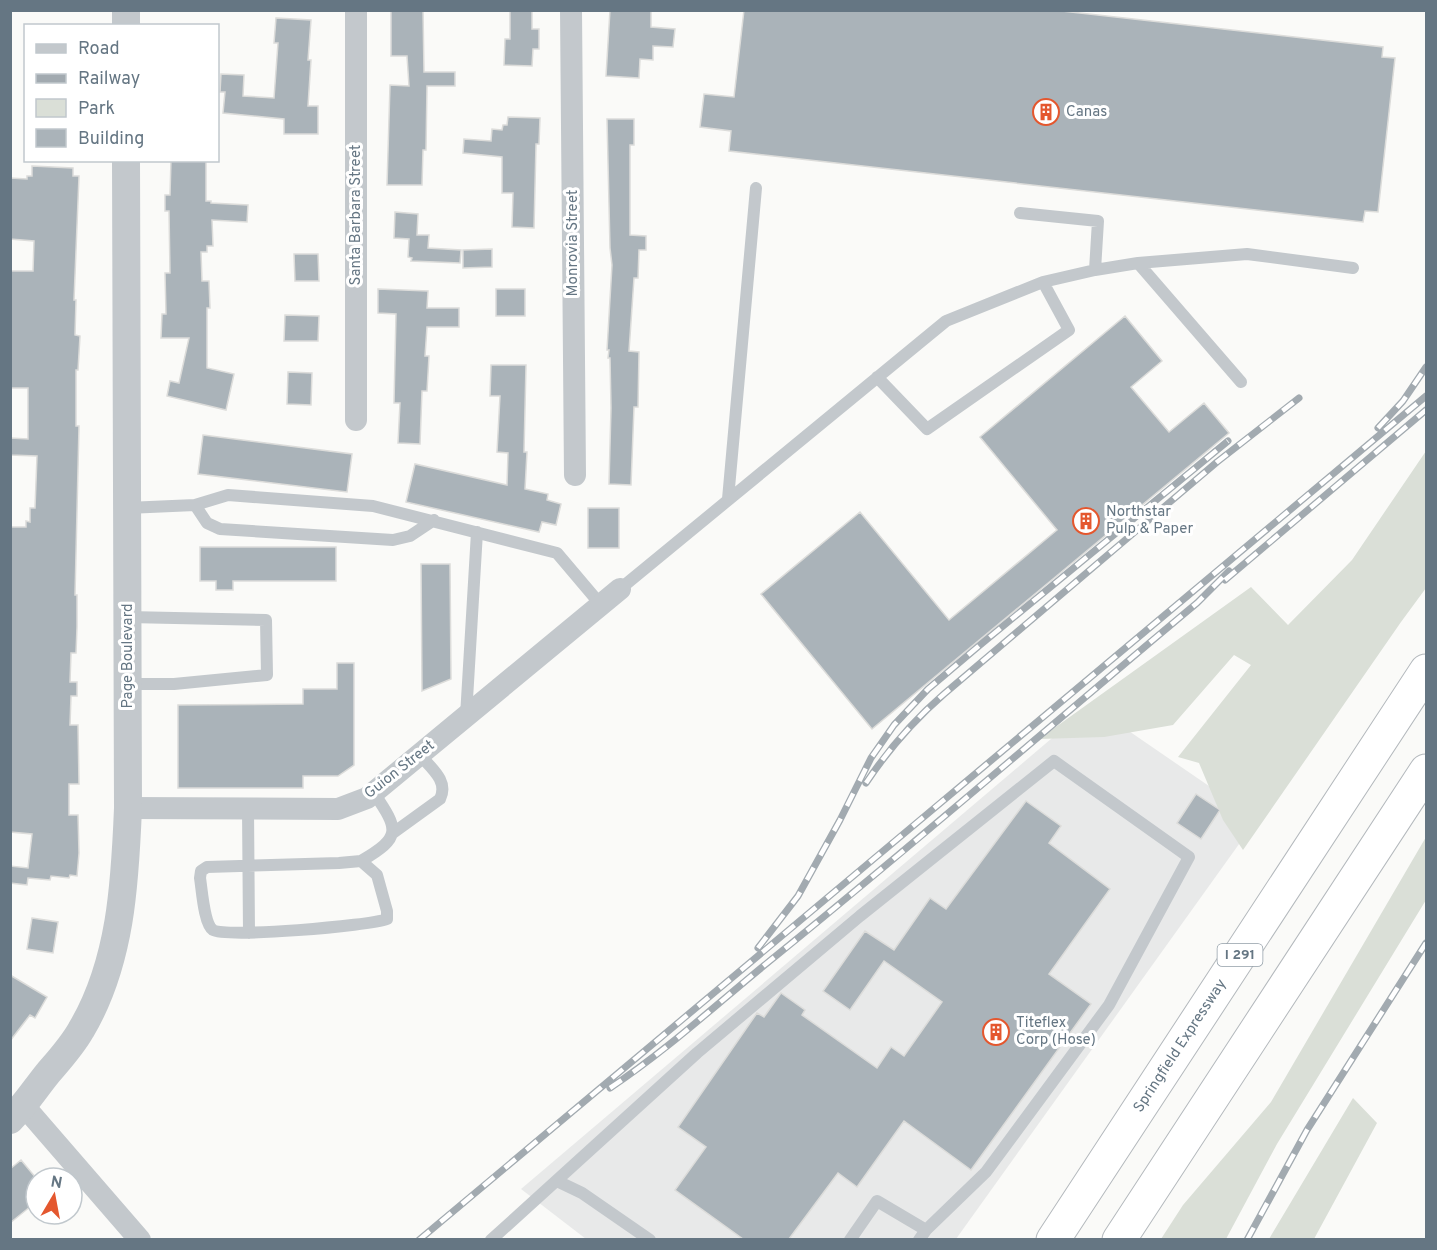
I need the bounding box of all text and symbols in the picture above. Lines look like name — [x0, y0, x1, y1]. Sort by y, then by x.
legend — [24, 24, 219, 162]
text: Road — [78, 38, 120, 61]
text: Railway — [78, 68, 140, 91]
building icon: Canas — [1031, 97, 1061, 127]
text: Park — [78, 98, 115, 121]
place label: Canas — [1066, 103, 1107, 122]
text: Building — [78, 128, 144, 151]
street label: Santa Barbara Street — [347, 144, 366, 286]
street label: Monrovia Street — [564, 190, 583, 296]
place label: Northstar Pulp & Paper — [1106, 503, 1193, 539]
building icon: Northstar Pulp & Paper — [1071, 506, 1101, 536]
street label: Page Boulevard — [119, 603, 138, 709]
street label: Guion Street — [361, 737, 439, 803]
road number: I 291 — [1218, 944, 1262, 966]
street label: Springfield Expressway — [1130, 976, 1231, 1116]
place label: Titeflex Corp (Hose) — [1016, 1014, 1096, 1050]
building icon: Titeflex Corp (Hose) — [981, 1017, 1011, 1047]
north arrow — [24, 1166, 84, 1226]
text: N — [49, 1172, 64, 1194]

